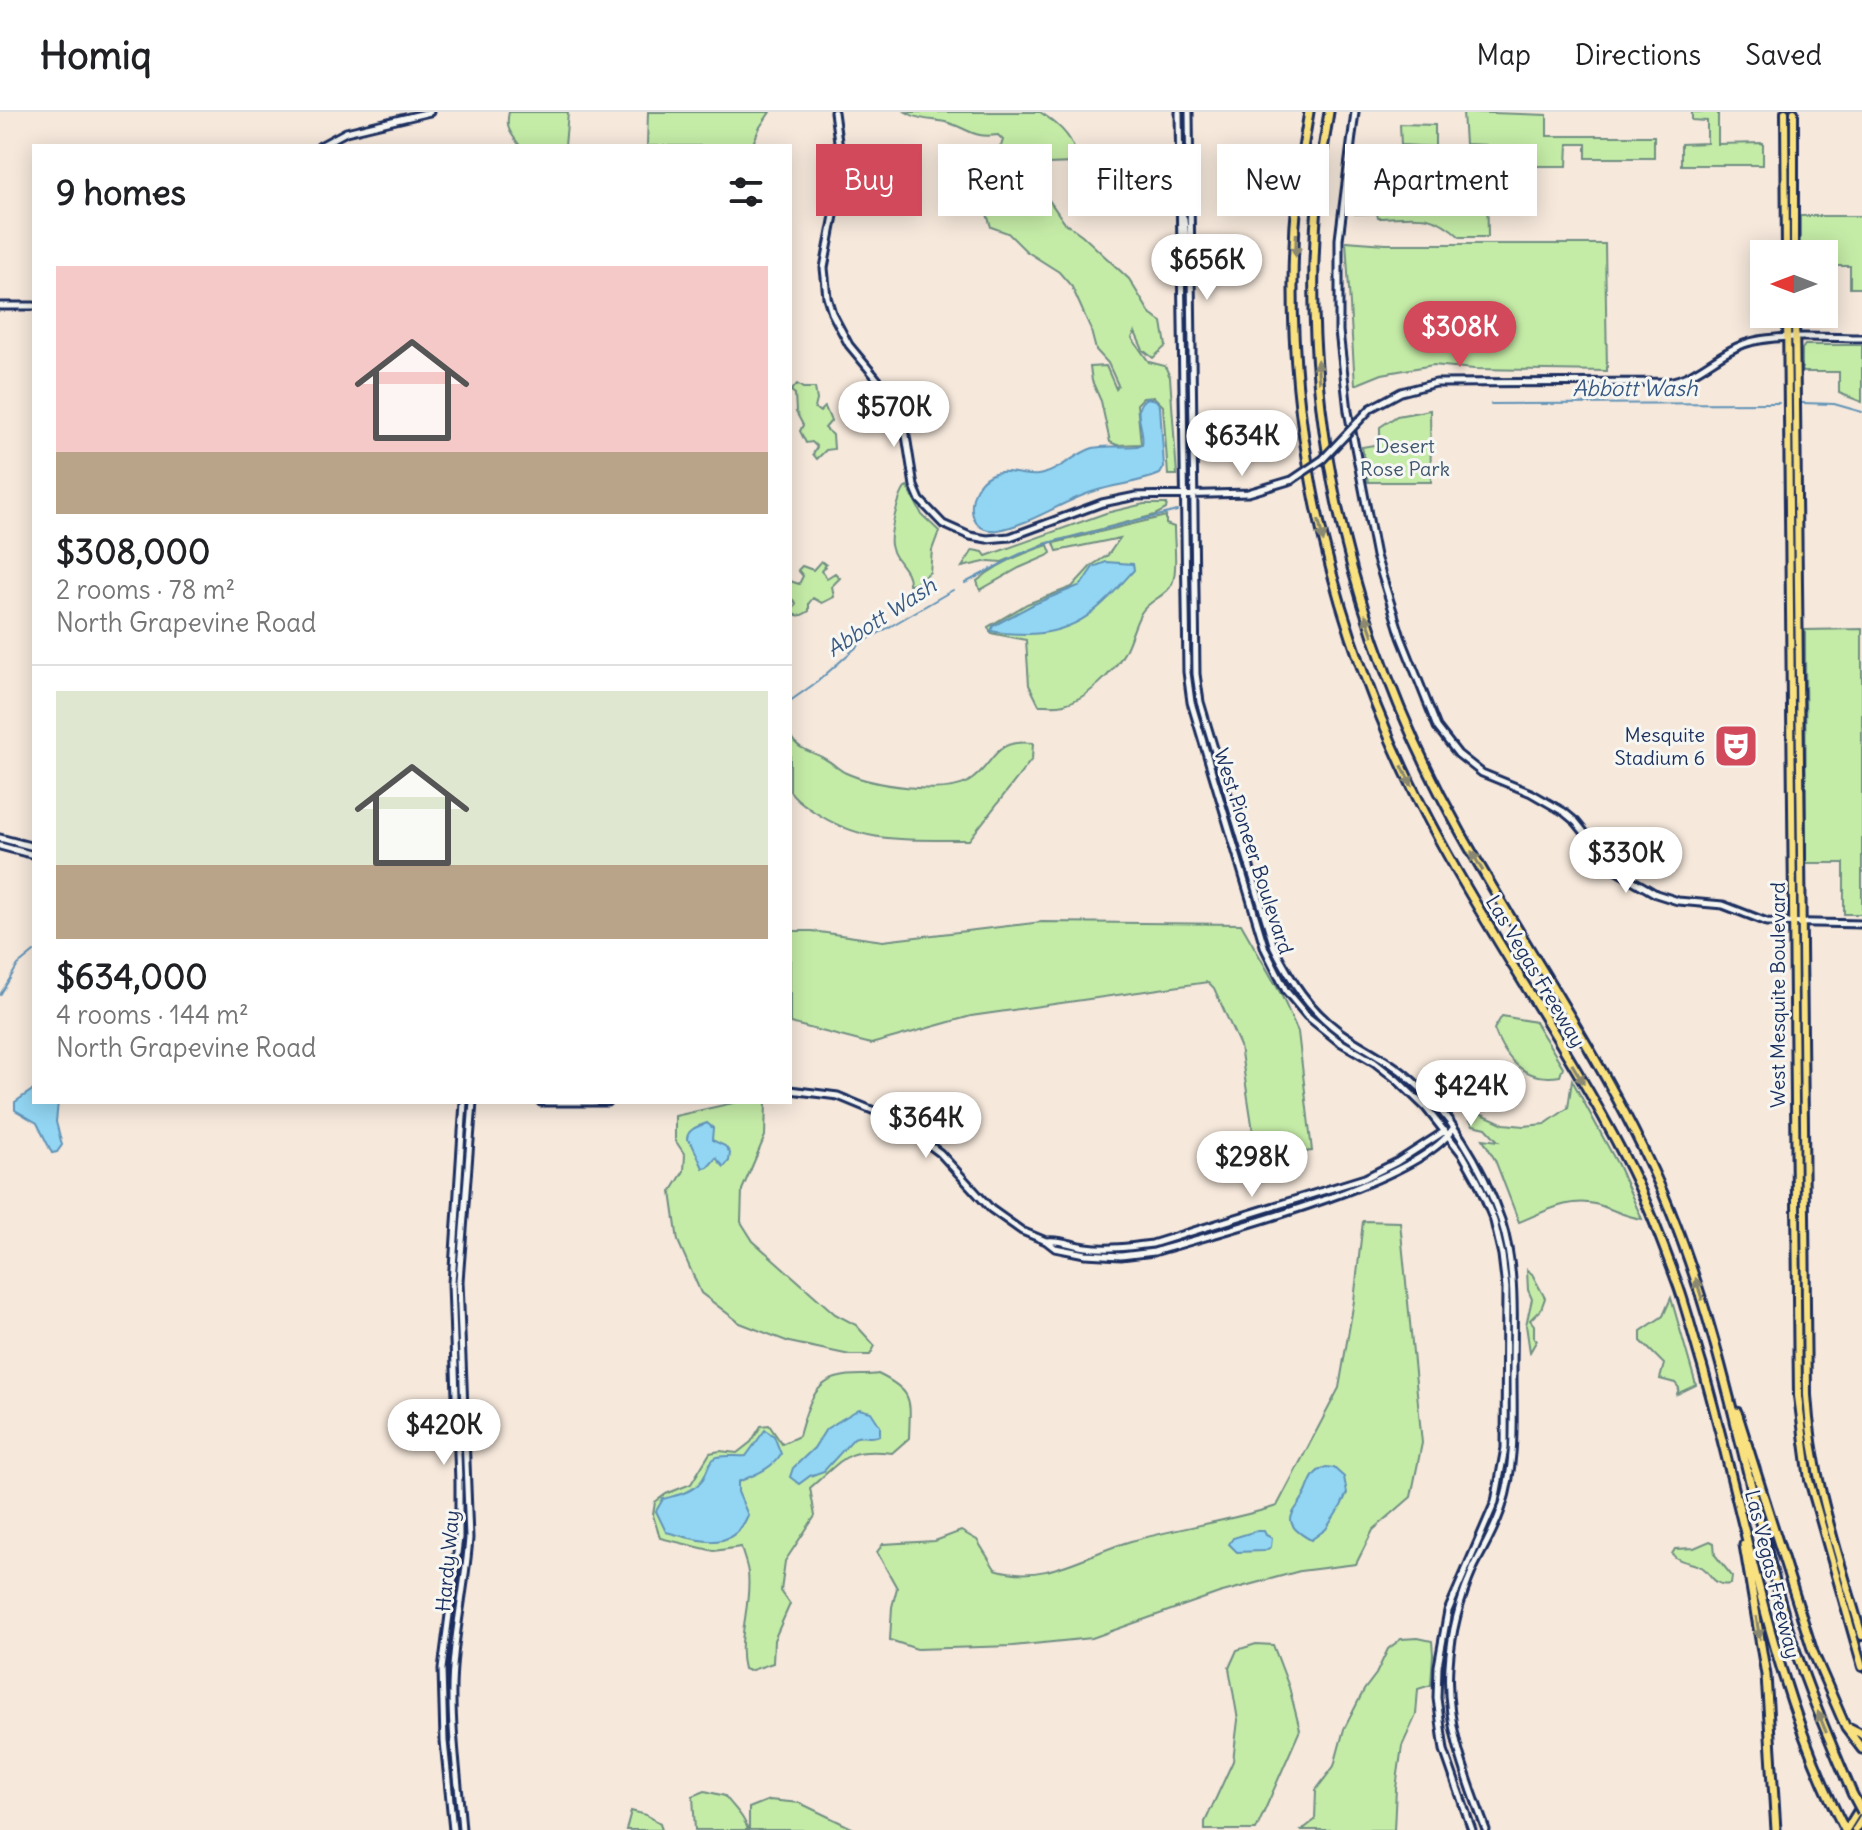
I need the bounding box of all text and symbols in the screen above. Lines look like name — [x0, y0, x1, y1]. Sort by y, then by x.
text: Homiq — [40, 32, 152, 79]
text: Map — [1476, 37, 1531, 73]
text: Directions — [1575, 37, 1701, 73]
text: Saved — [1745, 37, 1822, 73]
chip: Buy — [816, 144, 922, 216]
chip: Rent — [938, 144, 1052, 216]
chip: Filters — [1068, 144, 1201, 216]
chip: New — [1217, 144, 1329, 216]
chip: Apartment — [1345, 144, 1537, 216]
icon: filters — [724, 170, 768, 214]
text: 9 homes — [56, 171, 186, 214]
one-way arrow — [1289, 233, 1302, 258]
pin: $656K — [1151, 234, 1263, 302]
north arrow — [1750, 240, 1838, 328]
map controls — [1750, 240, 1838, 328]
text: $656K — [1169, 243, 1245, 276]
pin: $308K — [1404, 301, 1516, 369]
text: $308K — [1421, 310, 1499, 343]
icon: home — [340, 318, 484, 462]
one-way arrow — [1311, 358, 1324, 383]
water label: Abbott Wash — [1572, 374, 1699, 402]
pin: $570K — [838, 381, 950, 449]
text: $570K — [856, 390, 932, 423]
pin: $634K — [1186, 410, 1298, 478]
text: $634K — [1204, 419, 1280, 452]
park label: Desert Rose Park — [1360, 433, 1450, 481]
one-way arrow — [1315, 519, 1328, 544]
text: $308,000 — [56, 530, 210, 573]
water label: Abbott Wash — [821, 570, 942, 663]
text: 2 rooms · 78 m² — [56, 573, 235, 606]
text: North Grapevine Road — [56, 606, 316, 639]
one-way arrow — [1362, 613, 1374, 637]
place label: Mesquite Stadium 6 — [1614, 722, 1705, 770]
theatre icon: Mesquite Stadium 6 — [1712, 722, 1760, 770]
icon: home — [340, 743, 484, 887]
street label: West Pioneer Boulevard — [1209, 745, 1299, 957]
one-way arrow — [1400, 765, 1414, 788]
pin: $330K — [1570, 827, 1682, 895]
text: $330K — [1587, 836, 1665, 869]
one-way arrow — [1470, 849, 1484, 872]
street label: West Mesquite Boulevard — [1765, 882, 1790, 1108]
street label: Las Vegas Freeway — [1481, 890, 1591, 1052]
text: $634,000 — [56, 955, 208, 998]
text: 4 rooms · 144 m² — [56, 998, 249, 1031]
text: North Grapevine Road — [56, 1031, 316, 1064]
pin: $424K — [1415, 1060, 1527, 1128]
one-way arrow — [1571, 1063, 1585, 1085]
text: $424K — [1434, 1069, 1508, 1102]
pin: $364K — [870, 1092, 982, 1160]
text: $364K — [888, 1101, 964, 1134]
pin: $298K — [1196, 1131, 1308, 1199]
text: $298K — [1215, 1140, 1289, 1173]
one-way arrow — [1692, 1277, 1705, 1301]
pin: $420K — [388, 1399, 500, 1467]
text: $420K — [406, 1408, 482, 1441]
street label: Las Vegas Freeway — [1740, 1487, 1806, 1661]
street label: Hardy Way — [430, 1509, 464, 1613]
one-way arrow — [1752, 1616, 1765, 1641]
one-way arrow — [1815, 1710, 1828, 1734]

